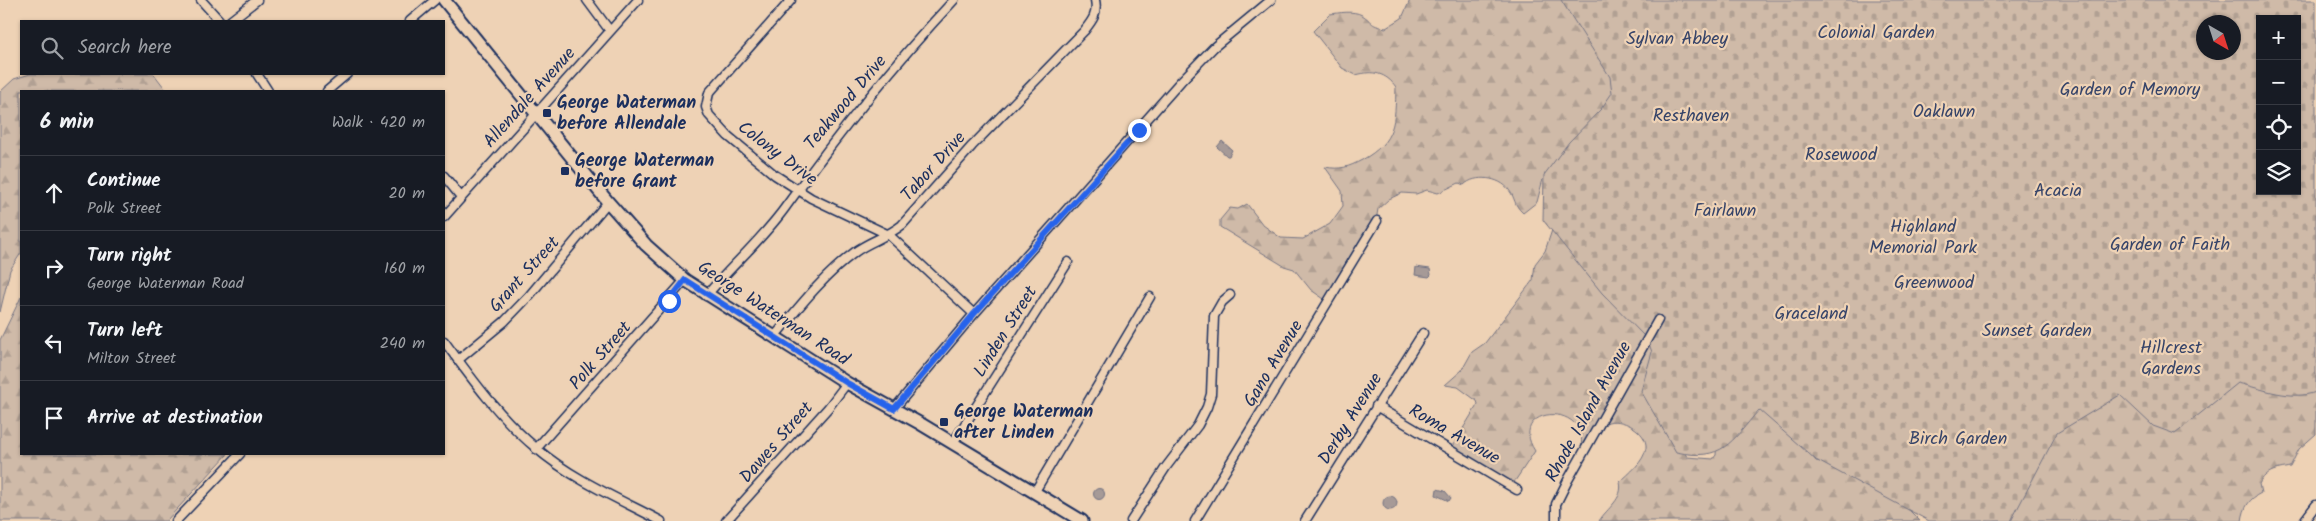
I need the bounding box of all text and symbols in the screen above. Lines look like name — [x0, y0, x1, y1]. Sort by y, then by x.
north arrow — [2196, 15, 2241, 60]
map controls — [2256, 15, 2301, 195]
button: + — [2256, 15, 2301, 60]
park label: Colonial Garden — [1817, 19, 1935, 48]
search box — [20, 20, 445, 75]
park label: Sylvan Abbey — [1626, 25, 1728, 54]
text: Search here — [78, 33, 172, 63]
icon: search — [38, 34, 66, 62]
street label: Allendale Avenue — [477, 41, 583, 155]
street label: Teakwood Drive — [797, 49, 895, 157]
button: − — [2256, 60, 2301, 105]
park label: Garden of Memory — [2060, 76, 2201, 105]
place label: George Waterman before Allendale — [557, 89, 696, 139]
park label: Oaklawn — [1913, 98, 1975, 127]
park label: Resthaven — [1653, 102, 1729, 131]
button: locate — [2256, 105, 2301, 150]
text: 6 min — [40, 106, 94, 139]
marker: George Waterman before Allendale — [541, 107, 553, 119]
text: Walk · 420 m — [332, 110, 425, 135]
street label: Colony Drive — [731, 114, 823, 194]
route end — [1128, 119, 1151, 142]
street label: Tabor Drive — [894, 125, 974, 209]
park label: Rosewood — [1805, 141, 1878, 170]
place label: George Waterman before Grant — [575, 147, 714, 197]
button: layers — [2256, 150, 2301, 195]
marker: George Waterman before Grant — [559, 165, 571, 177]
text: Continue — [87, 166, 160, 196]
park label: Acacia — [2034, 177, 2082, 206]
icon: ahead — [40, 179, 68, 207]
text: 20 m — [389, 181, 425, 206]
text: Polk Street — [87, 196, 161, 221]
park label: Fairlawn — [1694, 197, 1756, 226]
park label: Highland Memorial Park — [1869, 213, 1977, 263]
street label: Grant Street — [482, 229, 568, 320]
park label: Garden of Faith — [2110, 231, 2230, 260]
text: Turn right — [87, 241, 172, 271]
icon: right — [40, 254, 68, 282]
street label: George Waterman Road — [691, 254, 856, 375]
text: 160 m — [384, 256, 425, 281]
park label: Greenwood — [1894, 269, 1975, 298]
text: George Waterman Road — [87, 271, 244, 296]
street label: Linden Street — [966, 280, 1046, 383]
route start — [658, 290, 681, 313]
park label: Graceland — [1775, 300, 1848, 329]
street label: Polk Street — [563, 314, 640, 397]
street label: Gano Avenue — [1236, 315, 1312, 413]
text: Turn left — [87, 316, 162, 346]
park label: Sunset Garden — [1982, 317, 2092, 346]
icon: left — [40, 329, 68, 357]
text: 240 m — [380, 331, 425, 356]
park label: Hillcrest Gardens — [2140, 334, 2203, 384]
street label: Rhode Island Avenue — [1538, 336, 1640, 488]
text: Milton Street — [87, 346, 176, 371]
street label: Derby Avenue — [1311, 367, 1391, 471]
street label: Dawes Street — [733, 395, 822, 491]
street label: Roma Avenue — [1403, 397, 1505, 473]
place label: George Waterman after Linden — [954, 398, 1093, 448]
text: Arrive at destination — [87, 403, 263, 433]
icon: arrive — [40, 404, 68, 432]
marker: George Waterman after Linden — [938, 416, 950, 428]
park label: Birch Garden — [1909, 425, 2007, 454]

